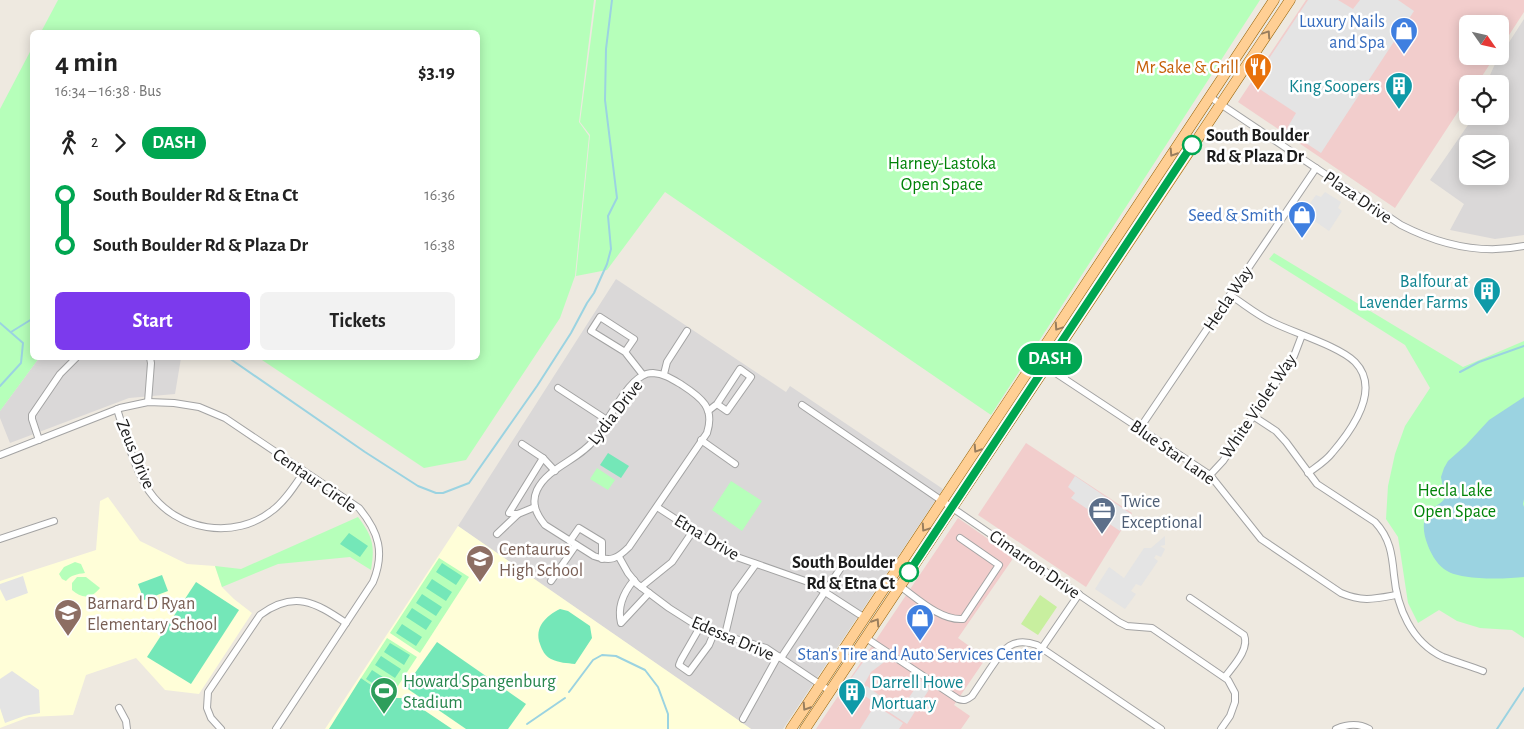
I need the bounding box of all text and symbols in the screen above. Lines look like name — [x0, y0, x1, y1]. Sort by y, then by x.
place label: Luxury Nails and Spa — [1299, 13, 1385, 52]
north arrow — [1459, 15, 1509, 65]
map controls — [1459, 15, 1509, 185]
shop icon: Luxury Nails and Spa — [1389, 16, 1419, 55]
one-way arrow — [1261, 30, 1270, 40]
text: 4 min — [55, 49, 118, 77]
restaurant icon: Mr Sake & Grill — [1243, 52, 1273, 91]
place label: Mr Sake & Grill — [1136, 59, 1239, 77]
text: $3.19 — [418, 63, 455, 82]
building icon: King Soopers — [1384, 71, 1414, 110]
button: locate — [1459, 75, 1509, 125]
place label: King Soopers — [1289, 78, 1380, 96]
text: 16:34 – 16:38 · Bus — [55, 83, 161, 99]
place label: South Boulder Rd & Plaza Dr — [1206, 127, 1310, 166]
icon: walk — [55, 129, 83, 157]
icon: forward — [106, 129, 134, 157]
text: 2 — [91, 134, 98, 150]
text: DASH — [152, 134, 196, 152]
marker: South Boulder Rd & Plaza Dr — [1182, 135, 1202, 155]
button: layers — [1459, 135, 1509, 185]
one-way arrow — [1170, 147, 1180, 156]
park label: Harney-Lastoka Open Space — [888, 155, 996, 194]
street label: Plaza Drive — [1320, 168, 1395, 227]
text: South Boulder Rd & Etna Ct — [93, 186, 298, 205]
text: 16:36 — [424, 187, 455, 203]
shop icon: Seed & Smith — [1287, 200, 1317, 239]
place label: Seed & Smith — [1188, 207, 1283, 225]
text: South Boulder Rd & Plaza Dr — [93, 236, 308, 255]
text: 16:38 — [424, 237, 455, 253]
street label: Hecla Way — [1201, 263, 1257, 334]
place label: Balfour at Lavender Farms — [1359, 273, 1468, 312]
building icon: Balfour at Lavender Farms — [1472, 276, 1502, 315]
button: Start — [55, 292, 250, 350]
button: Tickets — [260, 292, 455, 350]
one-way arrow — [1055, 321, 1064, 331]
line badge: DASH — [1015, 343, 1085, 375]
text: DASH — [1028, 350, 1072, 368]
street label: White Violet Way — [1217, 351, 1301, 462]
street label: Lydia Drive — [585, 377, 647, 448]
street label: Zeus Drive — [112, 417, 158, 492]
street label: Blue Star Lane — [1127, 417, 1218, 489]
one-way arrow — [974, 443, 984, 452]
street label: Centaur Circle — [269, 445, 360, 516]
park label: Hecla Lake Open Space — [1414, 482, 1496, 521]
place label: Twice Exceptional — [1121, 493, 1202, 532]
office icon: Twice Exceptional — [1087, 496, 1117, 535]
street label: Etna Drive — [671, 512, 742, 564]
one-way arrow — [922, 522, 931, 531]
street label: Cimarron Drive — [986, 527, 1083, 603]
place label: Centaurus High School — [499, 541, 583, 580]
school or university icon: Centaurus High School — [465, 544, 495, 583]
place label: South Boulder Rd & Etna Ct — [792, 554, 896, 593]
marker: South Boulder Rd & Etna Ct — [899, 562, 919, 582]
place label: Barnard D Ryan Elementary School — [87, 595, 218, 634]
school or university icon: Barnard D Ryan Elementary School — [53, 598, 83, 637]
shop icon: Stan's Tire and Auto Services Center — [905, 603, 935, 642]
street label: Edessa Drive — [689, 613, 777, 664]
one-way arrow — [870, 618, 880, 627]
place label: Stan's Tire and Auto Services Center — [797, 646, 1043, 664]
place label: Howard Spangenburg Stadium — [403, 673, 556, 712]
place label: Darrell Howe Mortuary — [871, 674, 963, 713]
sports icon: Howard Spangenburg Stadium — [369, 676, 399, 715]
building icon: Darrell Howe Mortuary — [837, 677, 867, 716]
one-way arrow — [802, 701, 812, 710]

